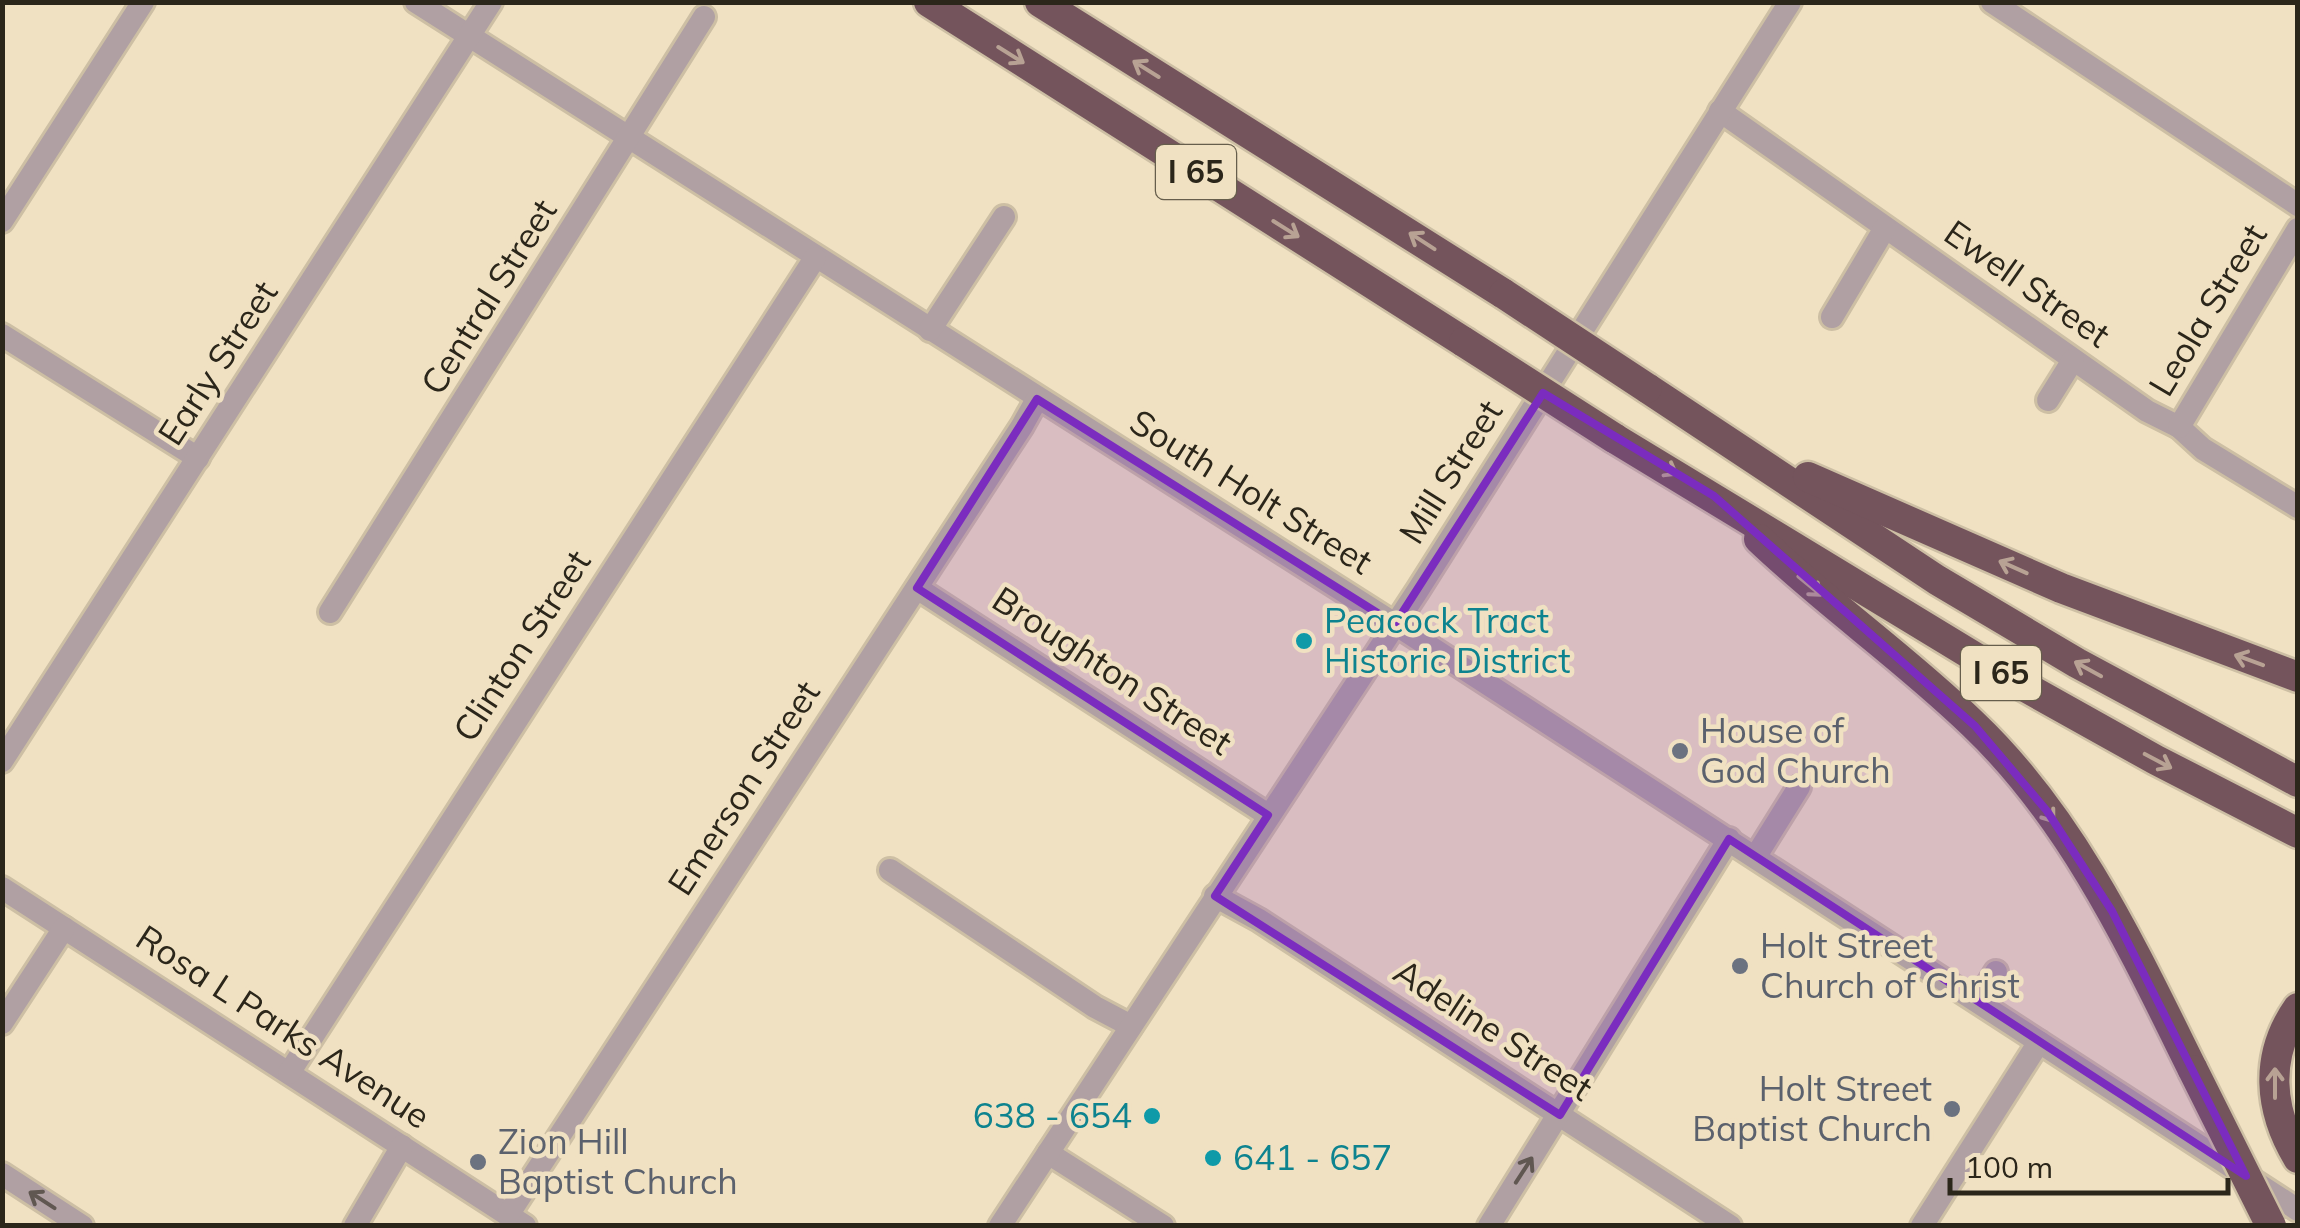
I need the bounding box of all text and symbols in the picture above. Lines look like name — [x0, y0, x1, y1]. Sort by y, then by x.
one-way arrow — [997, 44, 1025, 65]
one-way arrow — [1132, 59, 1161, 79]
road number: I 65 — [1156, 145, 1236, 199]
street label: Central Street — [411, 191, 566, 402]
street label: Ewell Street — [1936, 210, 2119, 356]
street label: Leola Street — [2139, 215, 2276, 404]
one-way arrow — [1271, 219, 1300, 239]
one-way arrow — [1408, 231, 1437, 252]
street label: Early Street — [148, 272, 286, 453]
street label: Mill Street — [1389, 392, 1511, 551]
street label: South Holt Street — [1122, 399, 1381, 583]
one-way arrow — [1649, 457, 1678, 477]
street label: Clinton Street — [443, 541, 599, 750]
one-way arrow — [1998, 557, 2029, 575]
one-way arrow — [1797, 575, 1823, 597]
street label: Broughton Street — [985, 576, 1241, 764]
place label: Peacock Tract Historic District — [1324, 598, 1570, 682]
marker: Peacock Tract Historic District — [1293, 630, 1315, 652]
road number: I 65 — [1961, 646, 2041, 700]
one-way arrow — [2234, 650, 2265, 668]
one-way arrow — [2074, 659, 2104, 679]
street label: Emerson Street — [658, 672, 829, 903]
place label: House of God Church — [1700, 708, 1891, 792]
marker: House of God Church — [1669, 740, 1691, 762]
one-way arrow — [2142, 752, 2172, 771]
one-way arrow — [2033, 796, 2055, 822]
street label: Rosa L Parks Avenue — [128, 915, 439, 1138]
place label: Holt Street Church of Christ — [1760, 923, 2020, 1007]
street label: Adeline Street — [1386, 949, 1601, 1110]
marker: Holt Street Church of Christ — [1729, 955, 1751, 977]
place label: Holt Street Baptist Church — [1692, 1066, 1932, 1150]
one-way arrow — [2266, 1067, 2284, 1100]
place label: 638 - 654 — [973, 1093, 1132, 1137]
marker: Holt Street Baptist Church — [1941, 1098, 1963, 1120]
marker: 638 - 654 — [1141, 1105, 1163, 1127]
place label: Zion Hill Baptist Church — [498, 1119, 738, 1203]
scale bar — [1950, 1133, 2228, 1195]
place label: 641 - 657 — [1233, 1135, 1392, 1179]
marker: 641 - 657 — [1202, 1147, 1224, 1169]
text: 100 m — [1965, 1148, 2053, 1186]
marker: Zion Hill Baptist Church — [467, 1151, 489, 1173]
one-way arrow — [1514, 1157, 1535, 1185]
one-way arrow — [29, 1190, 57, 1210]

